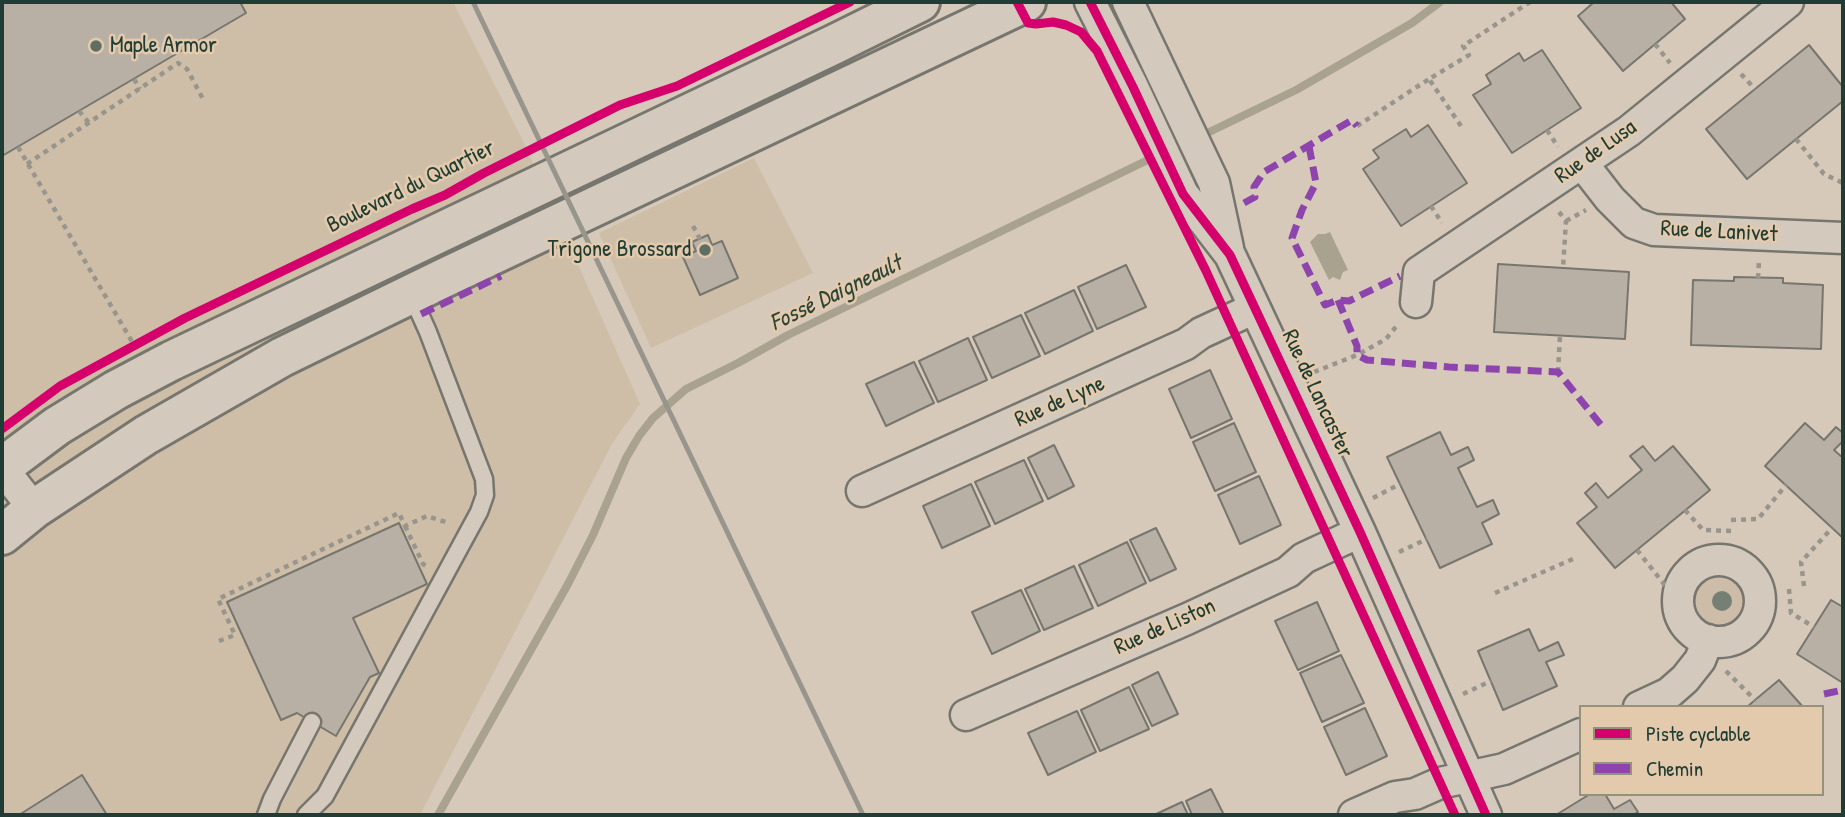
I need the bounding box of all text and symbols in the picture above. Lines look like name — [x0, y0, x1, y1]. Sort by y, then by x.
place label: Maple Armor — [110, 32, 217, 60]
marker: Maple Armor — [88, 38, 104, 54]
street label: Rue de Lusa — [1550, 114, 1642, 190]
street label: Boulevard du Quartier — [323, 134, 499, 240]
street label: Rue de Lanivet — [1660, 215, 1778, 249]
place label: Trigone Brossard — [548, 236, 691, 264]
marker: Trigone Brossard — [697, 242, 713, 258]
water label: Fossé Daigneault — [765, 250, 907, 338]
street label: Rue de Lancaster — [1275, 326, 1359, 462]
street label: Rue de Lyne — [1011, 370, 1109, 434]
street label: Rue de Liston — [1110, 593, 1220, 661]
legend — [1579, 705, 1824, 796]
text: Piste cyclable — [1646, 719, 1751, 748]
text: Chemin — [1646, 754, 1703, 783]

